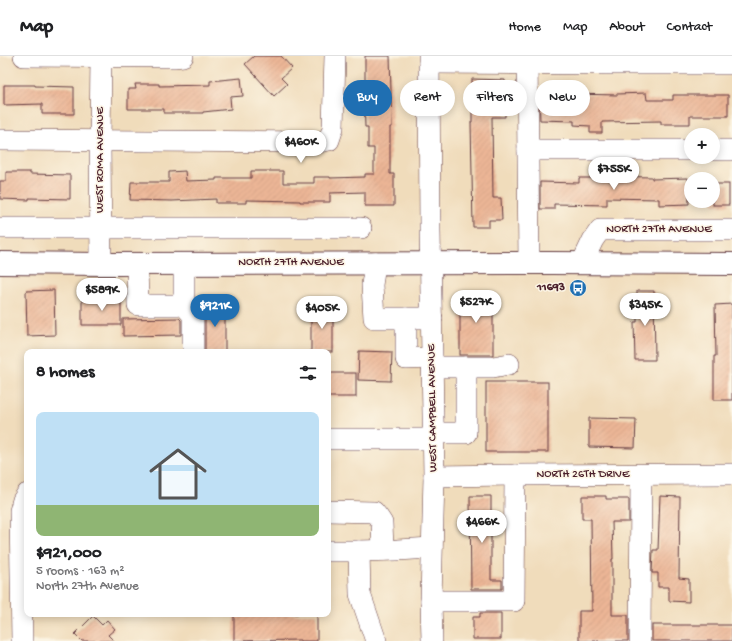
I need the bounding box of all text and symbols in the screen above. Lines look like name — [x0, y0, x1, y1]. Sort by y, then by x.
text: Map — [20, 16, 53, 39]
text: Home — [509, 19, 541, 36]
text: Map — [563, 19, 587, 36]
text: About — [609, 19, 645, 36]
text: Contact — [667, 19, 712, 36]
chip: Buy — [343, 80, 392, 116]
chip: Rent — [400, 80, 455, 116]
chip: Filters — [463, 80, 527, 116]
chip: New — [535, 80, 590, 116]
street label: WEST ROMA AVENUE — [94, 107, 108, 213]
map controls — [684, 128, 720, 208]
button: + — [684, 128, 720, 164]
pin: $460K — [273, 130, 329, 164]
text: $460K — [284, 135, 318, 150]
pin: $755K — [586, 157, 642, 191]
text: $755K — [597, 162, 631, 177]
button: − — [684, 172, 720, 208]
street label: NORTH 27TH AVENUE — [606, 223, 712, 237]
street label: NORTH 27TH AVENUE — [238, 256, 344, 270]
pin: $589K — [74, 278, 130, 312]
bus stop icon: 11693 — [568, 278, 588, 298]
place label: 11693 — [536, 281, 565, 295]
text: $589K — [85, 283, 119, 298]
pin: $527K — [448, 290, 504, 324]
pin: $345K — [617, 293, 673, 327]
pin: $921K — [187, 294, 243, 328]
text: $527K — [460, 295, 492, 310]
pin: $405K — [294, 296, 350, 330]
text: $345K — [629, 298, 661, 313]
text: $921K — [199, 299, 231, 314]
text: $405K — [305, 301, 339, 316]
street label: WEST CAMPBELL AVENUE — [425, 343, 441, 472]
icon: filters — [297, 362, 319, 384]
text: 8 homes — [36, 363, 94, 383]
icon: home — [142, 438, 214, 510]
street label: NORTH 26TH DRIVE — [536, 468, 630, 482]
pin: $466K — [454, 510, 510, 544]
text: $466K — [466, 515, 498, 530]
text: $921,000 — [36, 544, 102, 564]
text: 5 rooms · 163 m² — [36, 564, 124, 579]
text: North 27th Avenue — [36, 579, 139, 594]

